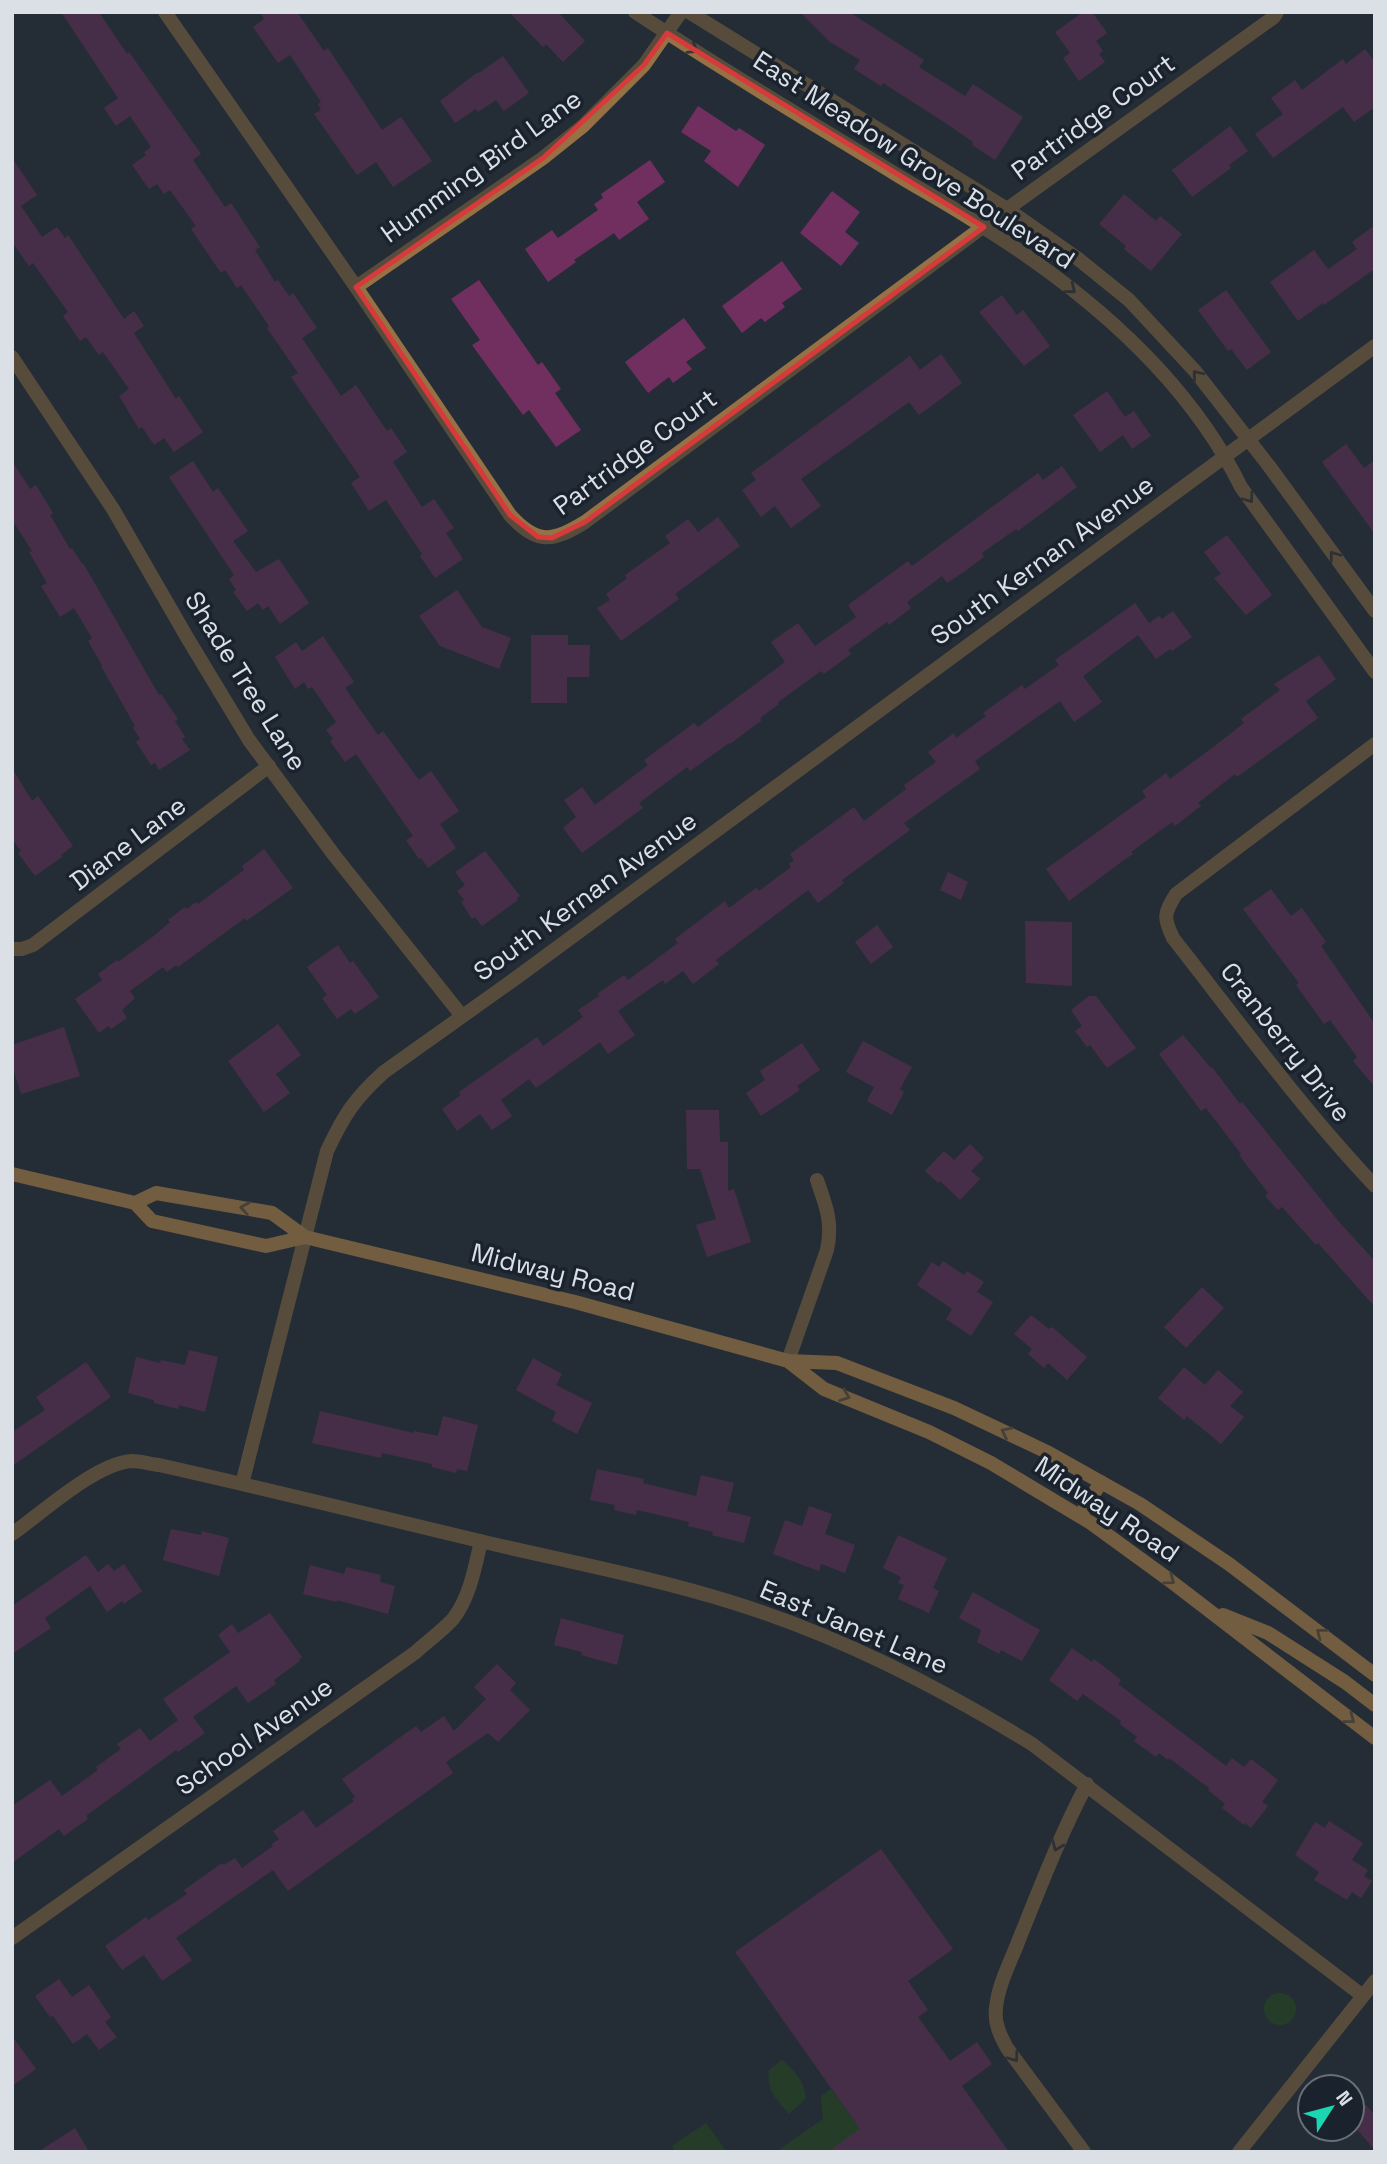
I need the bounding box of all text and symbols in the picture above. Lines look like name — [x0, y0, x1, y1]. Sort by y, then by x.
one-way arrow — [685, 41, 698, 54]
street label: East Meadow Grove Boulevard — [747, 43, 1081, 277]
street label: Partridge Court — [1004, 46, 1182, 188]
street label: Humming Bird Lane — [374, 82, 588, 250]
one-way arrow — [1063, 281, 1075, 294]
one-way arrow — [1193, 370, 1205, 383]
street label: Partridge Court — [546, 381, 724, 523]
street label: South Kernan Avenue — [924, 467, 1160, 653]
one-way arrow — [1241, 490, 1253, 503]
one-way arrow — [1330, 551, 1343, 564]
street label: Shade Tree Lane — [177, 585, 315, 777]
street label: Diane Lane — [63, 788, 193, 898]
street label: South Kernan Avenue — [467, 803, 703, 989]
street label: Cranberry Drive — [1213, 955, 1359, 1129]
one-way arrow — [239, 1201, 251, 1216]
street label: Midway Road — [468, 1235, 638, 1309]
one-way arrow — [838, 1388, 850, 1402]
one-way arrow — [1001, 1426, 1013, 1440]
street label: Midway Road — [1028, 1448, 1186, 1570]
street label: East Janet Lane — [755, 1572, 953, 1682]
one-way arrow — [1162, 1572, 1174, 1585]
one-way arrow — [1316, 1629, 1328, 1642]
street label: School Avenue — [169, 1669, 339, 1803]
one-way arrow — [1342, 1711, 1355, 1724]
one-way arrow — [1052, 1839, 1066, 1851]
one-way arrow — [1005, 2049, 1018, 2062]
north arrow — [1296, 2073, 1366, 2143]
text: N — [1330, 2086, 1358, 2111]

